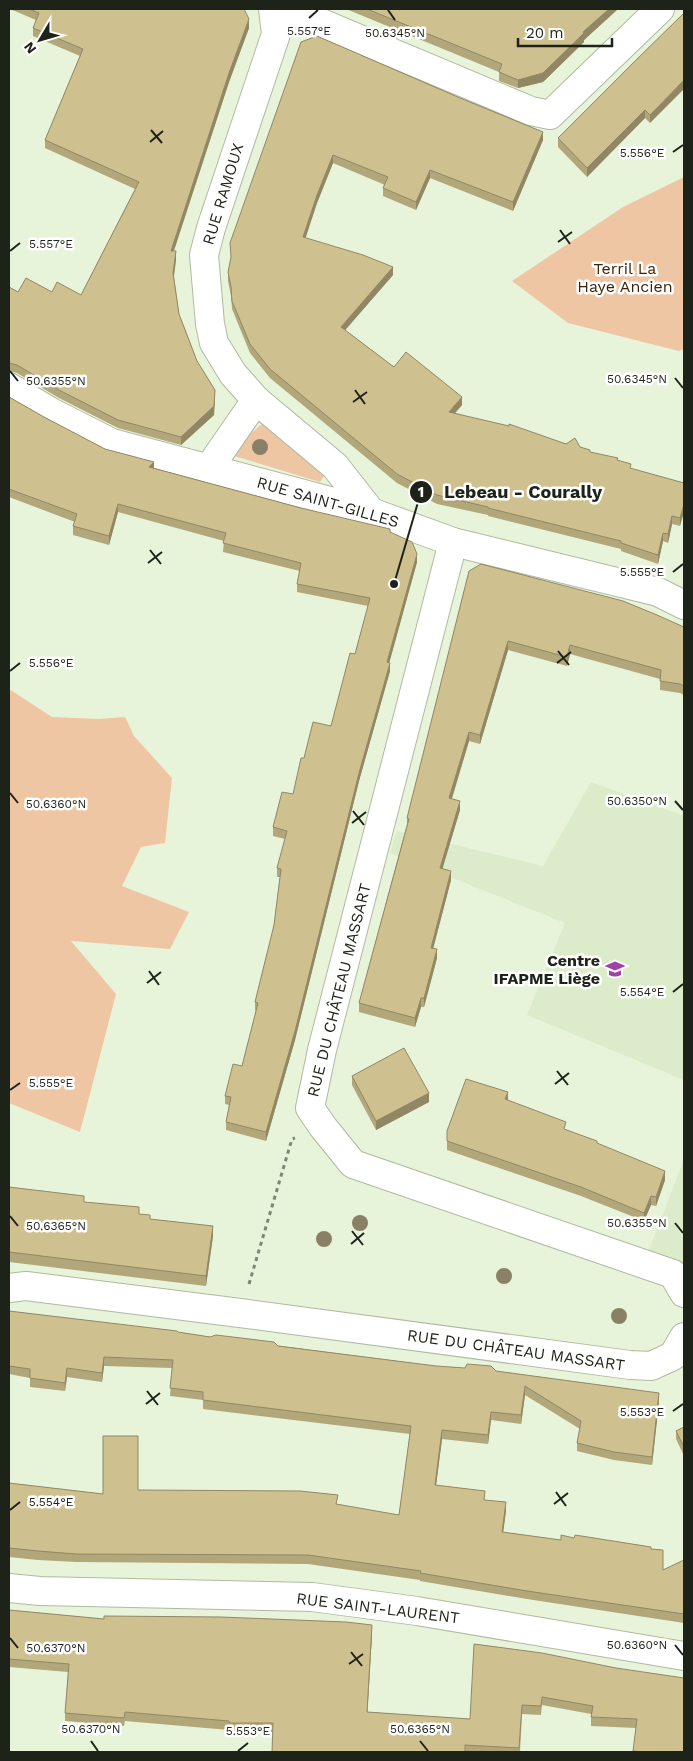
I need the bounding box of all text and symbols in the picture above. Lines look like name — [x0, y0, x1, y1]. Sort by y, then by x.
north arrow — [15, 15, 65, 65]
scale bar — [518, 15, 612, 47]
text: 5.557°E — [287, 24, 331, 38]
text: 20 m — [526, 24, 564, 42]
text: 50.6345°N — [365, 26, 425, 40]
text: N — [20, 39, 39, 57]
street label: RUE RAMOUX — [199, 140, 248, 247]
text: 5.556°E — [620, 146, 665, 160]
text: 5.557°E — [29, 237, 73, 251]
park label: Terril La Haye Ancien — [577, 259, 673, 296]
text: 50.6345°N — [607, 372, 667, 386]
text: 50.6355°N — [26, 374, 86, 388]
street label: RUE SAINT-GILLES — [255, 473, 401, 531]
callout: Lebeau - Courally — [409, 476, 612, 509]
text: Lebeau - Courally — [444, 481, 603, 502]
text: 1 — [418, 483, 424, 501]
text: 5.555°E — [620, 565, 664, 579]
text: 5.556°E — [29, 656, 74, 670]
text: 50.6350°N — [607, 794, 667, 808]
text: 50.6360°N — [26, 797, 86, 811]
street label: RUE DU CHÂTEAU MASSART — [303, 881, 375, 1099]
place label: Centre IFAPME Liège — [494, 951, 600, 988]
school or university icon: Centre IFAPME Liège — [604, 958, 626, 980]
text: 5.554°E — [620, 985, 665, 999]
text: 5.555°E — [29, 1076, 73, 1090]
text: 50.6355°N — [607, 1216, 667, 1230]
text: 50.6365°N — [26, 1219, 86, 1233]
street label: RUE DU CHÂTEAU MASSART — [406, 1325, 626, 1375]
text: 5.553°E — [620, 1405, 664, 1419]
text: 5.554°E — [29, 1495, 74, 1509]
street label: RUE SAINT-LAURENT — [295, 1589, 461, 1627]
text: 50.6360°N — [607, 1638, 667, 1652]
text: 50.6370°N — [26, 1641, 86, 1655]
text: 50.6370°N — [61, 1722, 121, 1736]
text: 50.6365°N — [390, 1722, 450, 1736]
text: 5.553°E — [226, 1724, 270, 1738]

